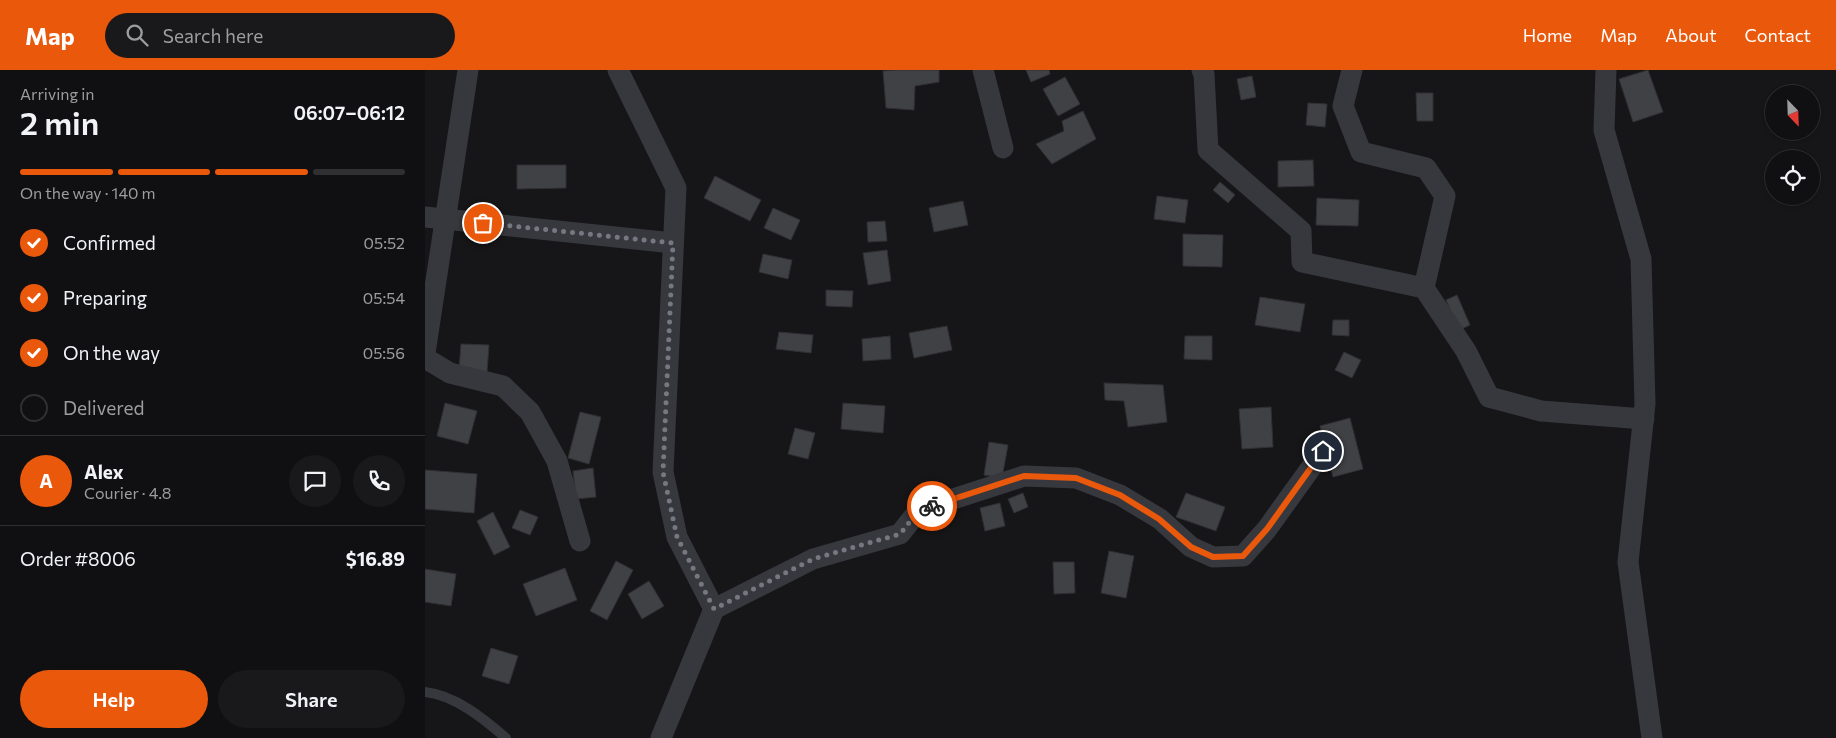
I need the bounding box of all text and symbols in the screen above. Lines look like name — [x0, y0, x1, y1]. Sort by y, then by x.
search box — [105, 13, 455, 58]
text: Map — [25, 21, 75, 50]
icon: search — [123, 21, 151, 49]
text: Search here — [163, 24, 263, 47]
text: Home — [1523, 24, 1572, 46]
text: Map — [1600, 24, 1637, 46]
text: About — [1665, 24, 1717, 46]
text: Contact — [1745, 24, 1811, 46]
text: Arriving in — [20, 84, 94, 103]
north arrow — [1765, 85, 1820, 140]
map controls — [1765, 85, 1820, 205]
text: 06:07–06:12 — [294, 101, 405, 124]
text: 2 min — [20, 102, 99, 142]
button: locate — [1765, 150, 1820, 205]
text: On the way · 140 m — [20, 183, 155, 202]
pin — [462, 202, 504, 244]
icon: bag — [469, 209, 497, 237]
icon: check — [20, 229, 48, 257]
text: Confirmed — [63, 231, 156, 254]
text: 05:52 — [364, 233, 405, 252]
icon: check — [20, 284, 48, 312]
text: Preparing — [63, 286, 147, 309]
text: 05:54 — [363, 288, 405, 307]
icon: check — [20, 339, 48, 367]
text: On the way — [63, 341, 160, 364]
text: 05:56 — [363, 343, 405, 362]
text: Delivered — [63, 396, 144, 419]
pin — [1302, 430, 1344, 472]
icon: home — [1309, 437, 1337, 465]
button: chat — [289, 455, 341, 507]
button: phone — [353, 455, 405, 507]
text: Alex — [84, 460, 124, 483]
text: A — [39, 469, 53, 492]
courier — [907, 481, 957, 531]
text: Courier · 4.8 — [84, 483, 171, 502]
icon: bike — [918, 492, 946, 520]
text: Order #8006 — [20, 547, 136, 570]
text: $16.89 — [346, 547, 405, 570]
button: Help — [20, 670, 208, 728]
button: Share — [218, 670, 405, 728]

